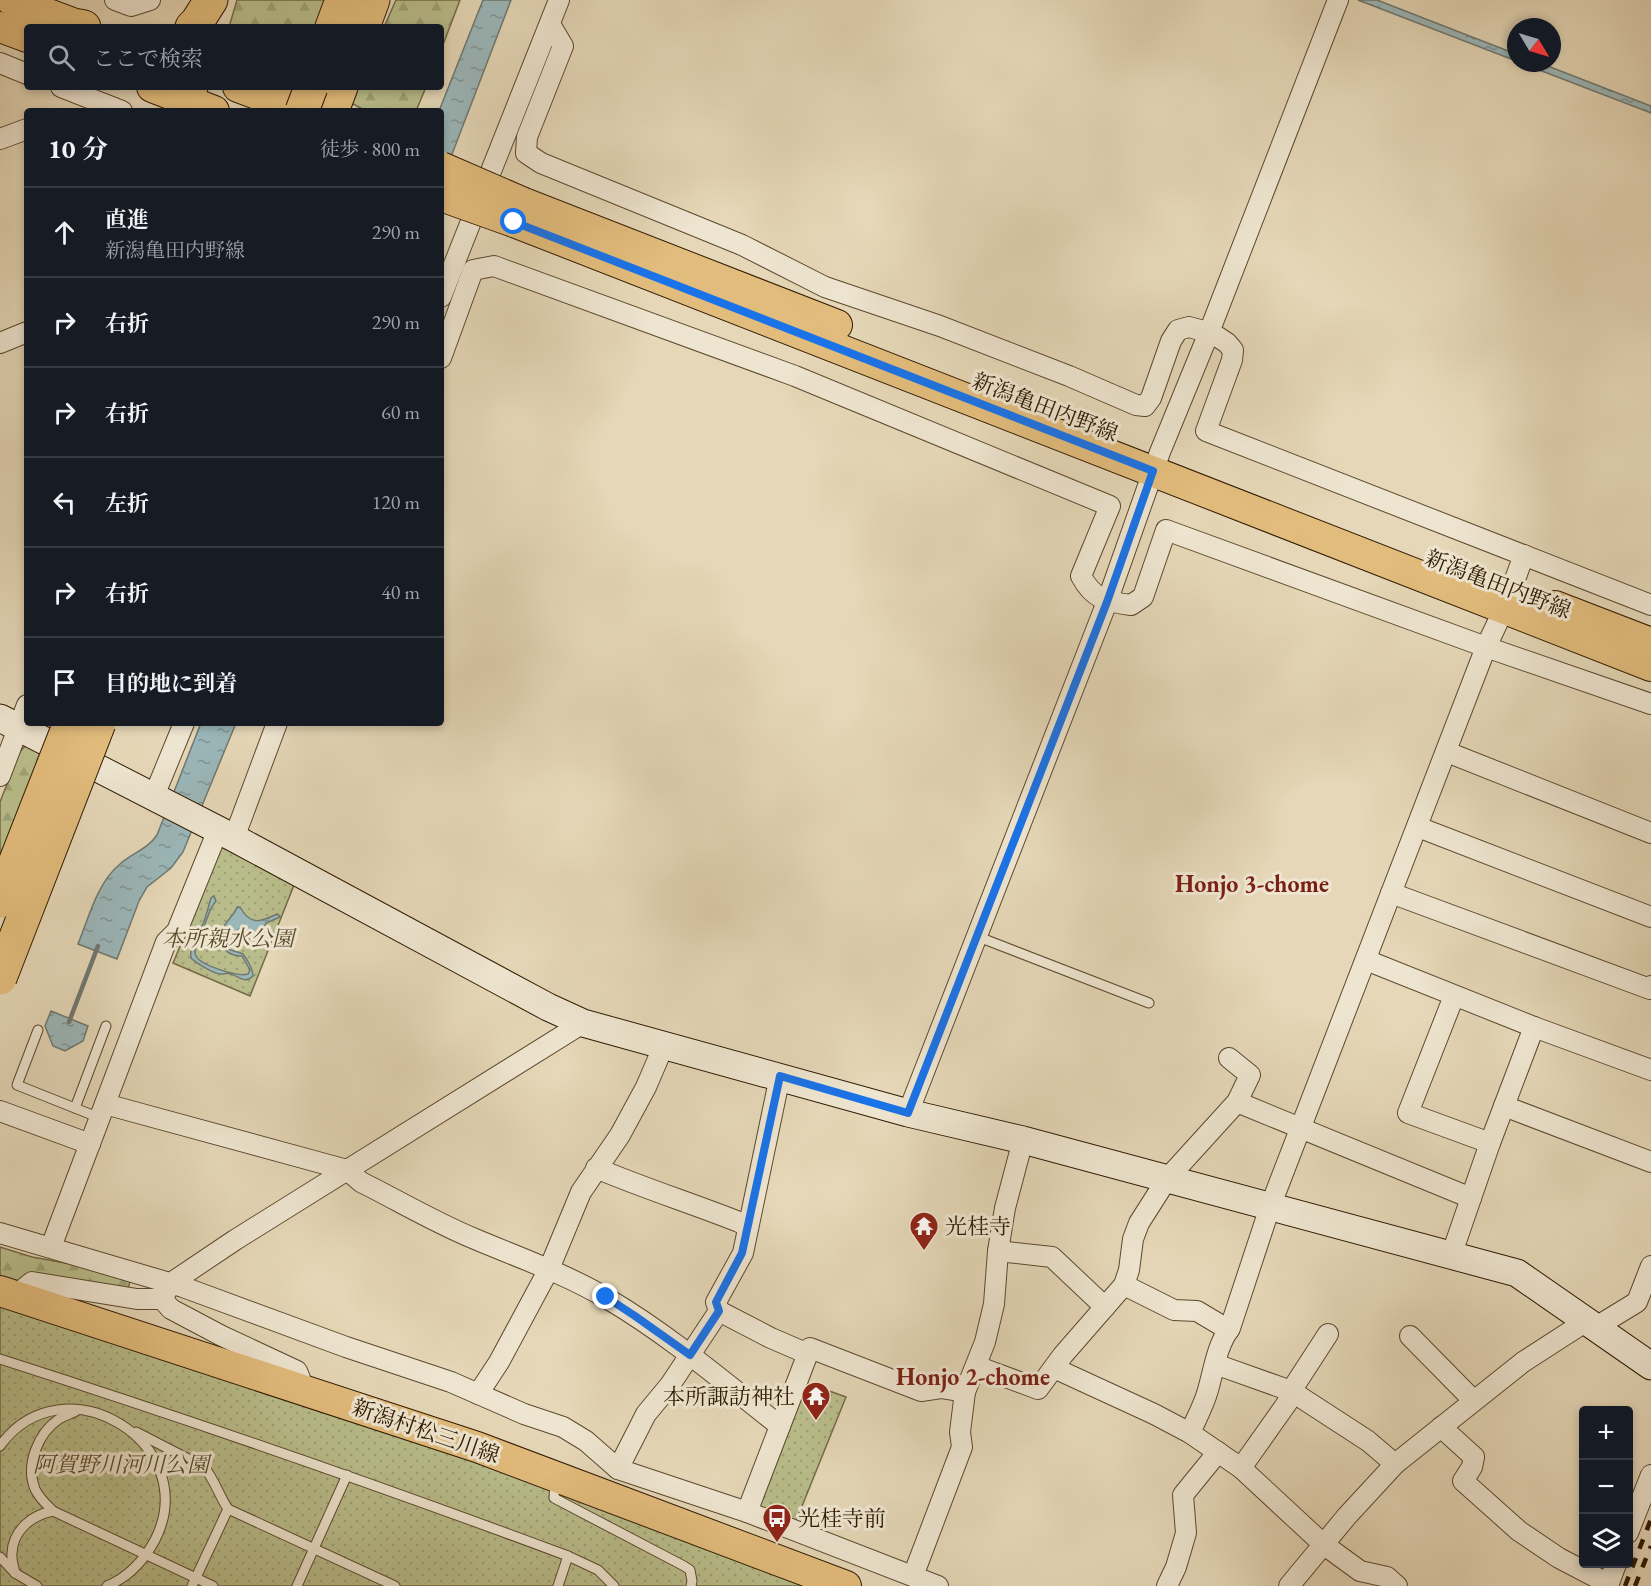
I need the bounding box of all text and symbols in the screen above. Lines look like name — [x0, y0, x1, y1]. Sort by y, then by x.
north arrow — [1507, 18, 1561, 72]
search box — [24, 24, 444, 90]
icon: search — [45, 41, 78, 74]
text: ここで検索 — [93, 44, 203, 73]
text: 10 分 — [48, 132, 108, 166]
text: 徒歩 · 800 m — [320, 136, 420, 162]
text: 直進 — [105, 205, 149, 234]
route start — [500, 208, 526, 234]
icon: ahead — [48, 216, 81, 249]
text: 290 m — [372, 219, 420, 245]
text: 新潟亀田内野線 — [105, 237, 245, 263]
icon: right — [48, 306, 81, 339]
text: 右折 — [105, 309, 149, 338]
text: 290 m — [372, 309, 420, 335]
street label: 新潟亀田内野線 — [968, 366, 1122, 448]
icon: right — [48, 396, 81, 429]
text: 右折 — [105, 399, 149, 428]
text: 60 m — [381, 399, 420, 425]
icon: left — [48, 486, 81, 519]
text: 左折 — [105, 489, 149, 518]
text: 120 m — [372, 489, 420, 515]
street label: 新潟亀田内野線 — [1421, 543, 1575, 625]
icon: right — [48, 576, 81, 609]
text: 右折 — [105, 579, 149, 608]
text: 40 m — [381, 579, 420, 605]
icon: arrive — [48, 666, 81, 699]
text: 目的地に到着 — [105, 669, 237, 698]
district label: Honjo 3-chome — [1175, 868, 1329, 900]
park label: 本所親水公園 — [162, 924, 297, 953]
temple icon: 光桂寺 — [908, 1210, 940, 1252]
place label: 光桂寺 — [945, 1212, 1011, 1241]
route end — [592, 1283, 618, 1309]
district label: Honjo 2-chome — [896, 1361, 1050, 1393]
temple icon: 本所諏訪神社 — [800, 1380, 832, 1422]
place label: 本所諏訪神社 — [663, 1382, 795, 1411]
street label: 新潟村松三川線 — [348, 1392, 504, 1470]
map controls — [1579, 1406, 1633, 1568]
button: + — [1579, 1406, 1633, 1460]
park label: 阿賀野川河川公園 — [33, 1450, 212, 1479]
button: − — [1579, 1460, 1633, 1514]
bus stop icon: 光桂寺前 — [761, 1502, 793, 1544]
place label: 光桂寺前 — [798, 1504, 886, 1533]
button: layers — [1579, 1514, 1633, 1568]

